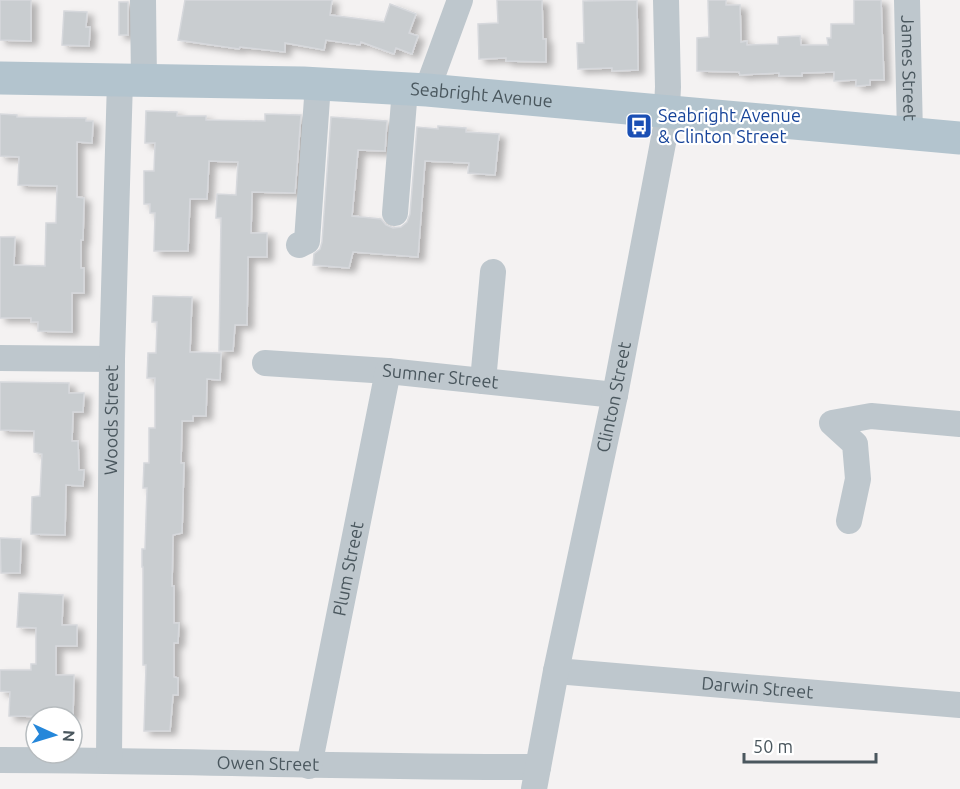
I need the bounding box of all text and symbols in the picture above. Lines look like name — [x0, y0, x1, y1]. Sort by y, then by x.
street label: James Street — [898, 15, 921, 121]
street label: Seabright Avenue — [410, 78, 554, 110]
place label: Seabright Avenue & Clinton Street — [658, 105, 801, 146]
bus stop icon: Seabright Avenue & Clinton Street — [624, 111, 654, 141]
street label: Clinton Street — [592, 340, 634, 454]
street label: Sumner Street — [382, 360, 500, 392]
street label: Woods Street — [100, 365, 121, 475]
street label: Plum Street — [328, 520, 367, 618]
street label: Darwin Street — [701, 672, 814, 702]
north arrow — [24, 705, 84, 765]
scale bar — [744, 726, 876, 764]
text: N — [60, 729, 78, 743]
text: 50 m — [753, 736, 793, 756]
street label: Owen Street — [217, 752, 319, 774]

